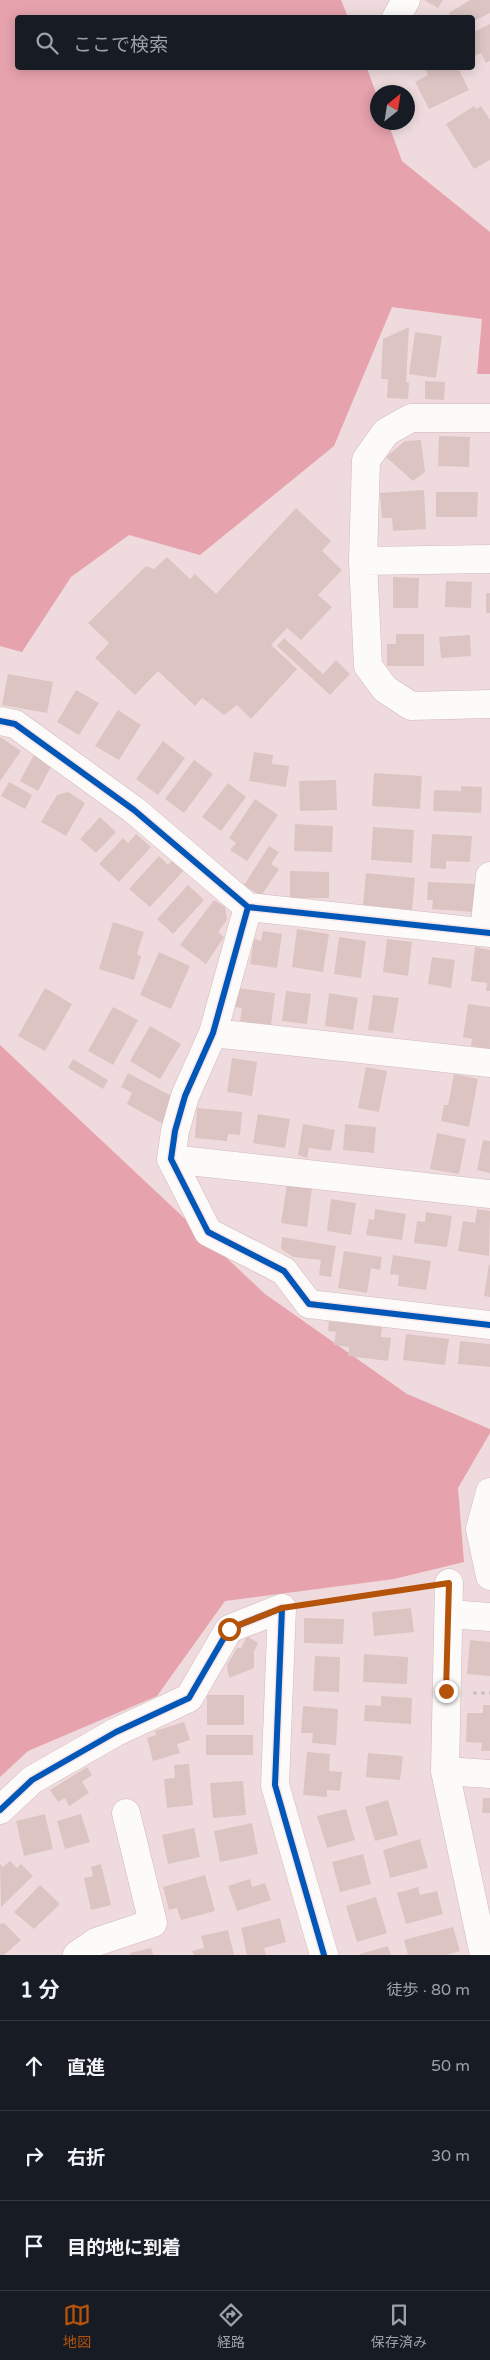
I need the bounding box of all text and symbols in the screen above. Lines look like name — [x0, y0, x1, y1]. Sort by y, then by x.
search box — [15, 15, 475, 70]
icon: search — [33, 29, 61, 57]
text: ここで検索 — [73, 34, 168, 56]
north arrow — [370, 85, 415, 130]
route start — [218, 1618, 241, 1641]
route end — [435, 1680, 458, 1703]
text: 1 分 — [20, 1978, 60, 2003]
text: 徒歩 · 80 m — [387, 1980, 470, 2000]
icon: ahead — [20, 2052, 48, 2080]
text: 50 m — [431, 2056, 470, 2076]
text: 直進 — [67, 2057, 105, 2079]
icon: right — [20, 2142, 48, 2170]
text: 30 m — [431, 2146, 470, 2166]
text: 右折 — [67, 2147, 105, 2169]
icon: arrive — [20, 2232, 48, 2260]
text: 目的地に到着 — [67, 2237, 181, 2259]
tab: 地図 — [63, 2301, 91, 2351]
tab: 経路 — [217, 2301, 245, 2351]
tab: 保存済み — [371, 2301, 427, 2351]

